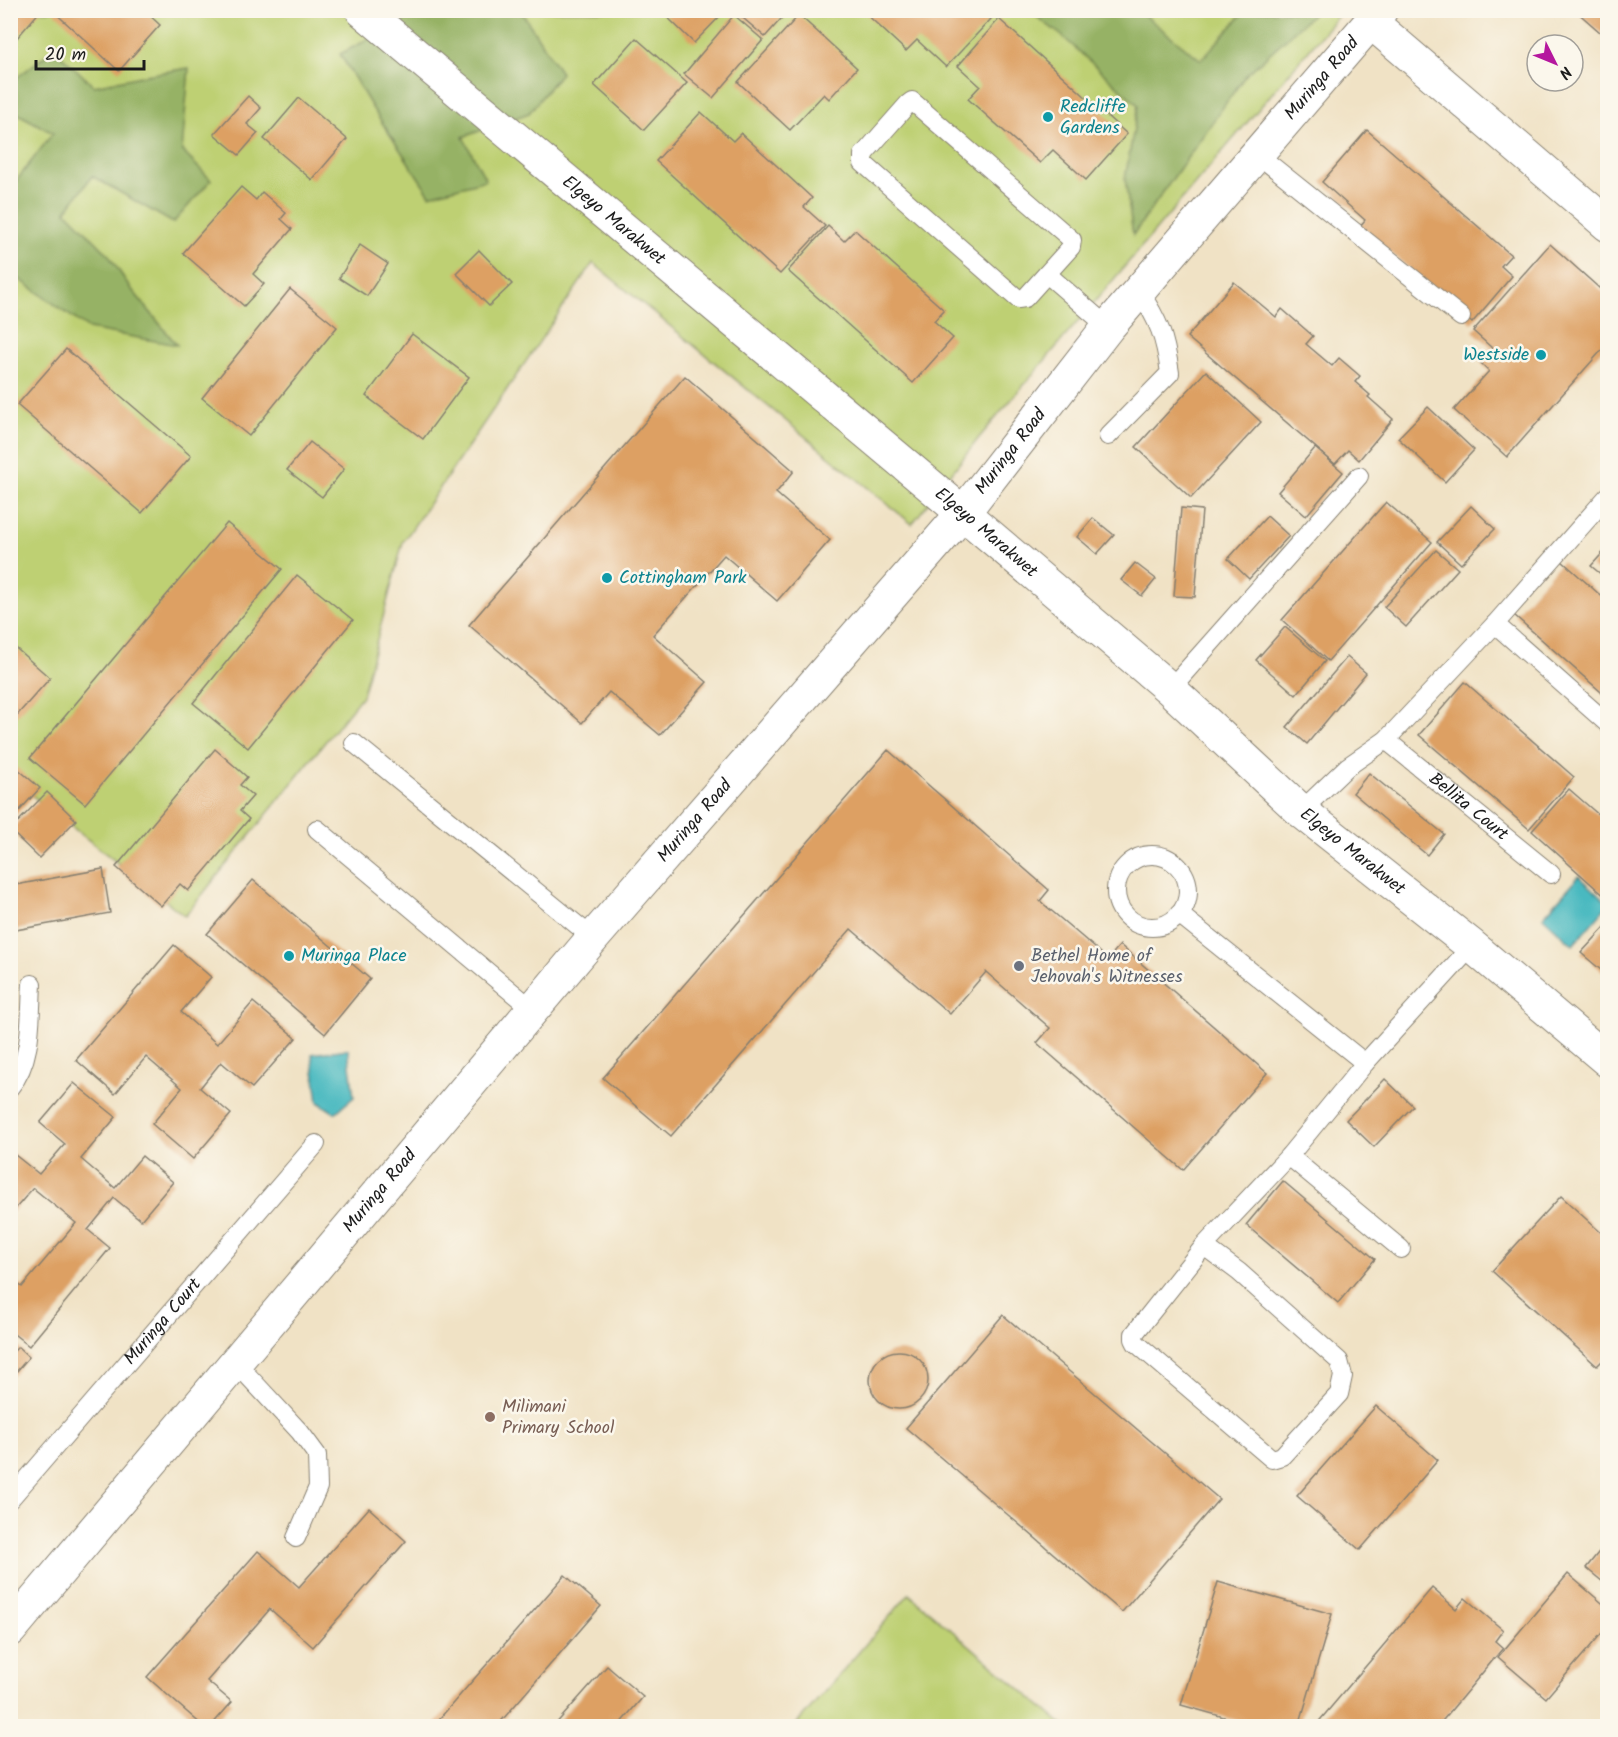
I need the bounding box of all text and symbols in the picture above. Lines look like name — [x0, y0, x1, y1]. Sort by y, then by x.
street label: Muringa Road — [1277, 29, 1367, 127]
scale bar — [36, 33, 144, 71]
north arrow — [1525, 33, 1585, 93]
text: 20 m — [45, 41, 86, 70]
text: N — [1552, 60, 1577, 84]
place label: Redcliffe Gardens — [1060, 93, 1126, 143]
marker: Redcliffe Gardens — [1041, 110, 1055, 124]
street label: Elgeyo Marakwet — [555, 168, 673, 273]
place label: Westside — [1463, 341, 1529, 370]
marker: Westside — [1534, 348, 1548, 362]
street label: Muringa Road — [968, 401, 1054, 501]
street label: Elgeyo Marakwet — [928, 480, 1045, 586]
place label: Cottingham Park — [619, 564, 747, 593]
marker: Cottingham Park — [600, 571, 614, 585]
street label: Bellita Court — [1422, 765, 1515, 849]
street label: Muringa Road — [650, 772, 740, 869]
street label: Elgeyo Marakwet — [1293, 801, 1413, 903]
place label: Muringa Place — [301, 942, 407, 971]
place label: Bethel Home of Jehovah's Witnesses — [1031, 942, 1183, 992]
marker: Muringa Place — [282, 949, 296, 963]
marker: Bethel Home of Jehovah's Witnesses — [1012, 959, 1026, 973]
street label: Muringa Road — [336, 1141, 425, 1240]
street label: Muringa Court — [117, 1271, 210, 1372]
place label: Milimani Primary School — [502, 1393, 615, 1443]
marker: Milimani Primary School — [483, 1410, 497, 1424]

